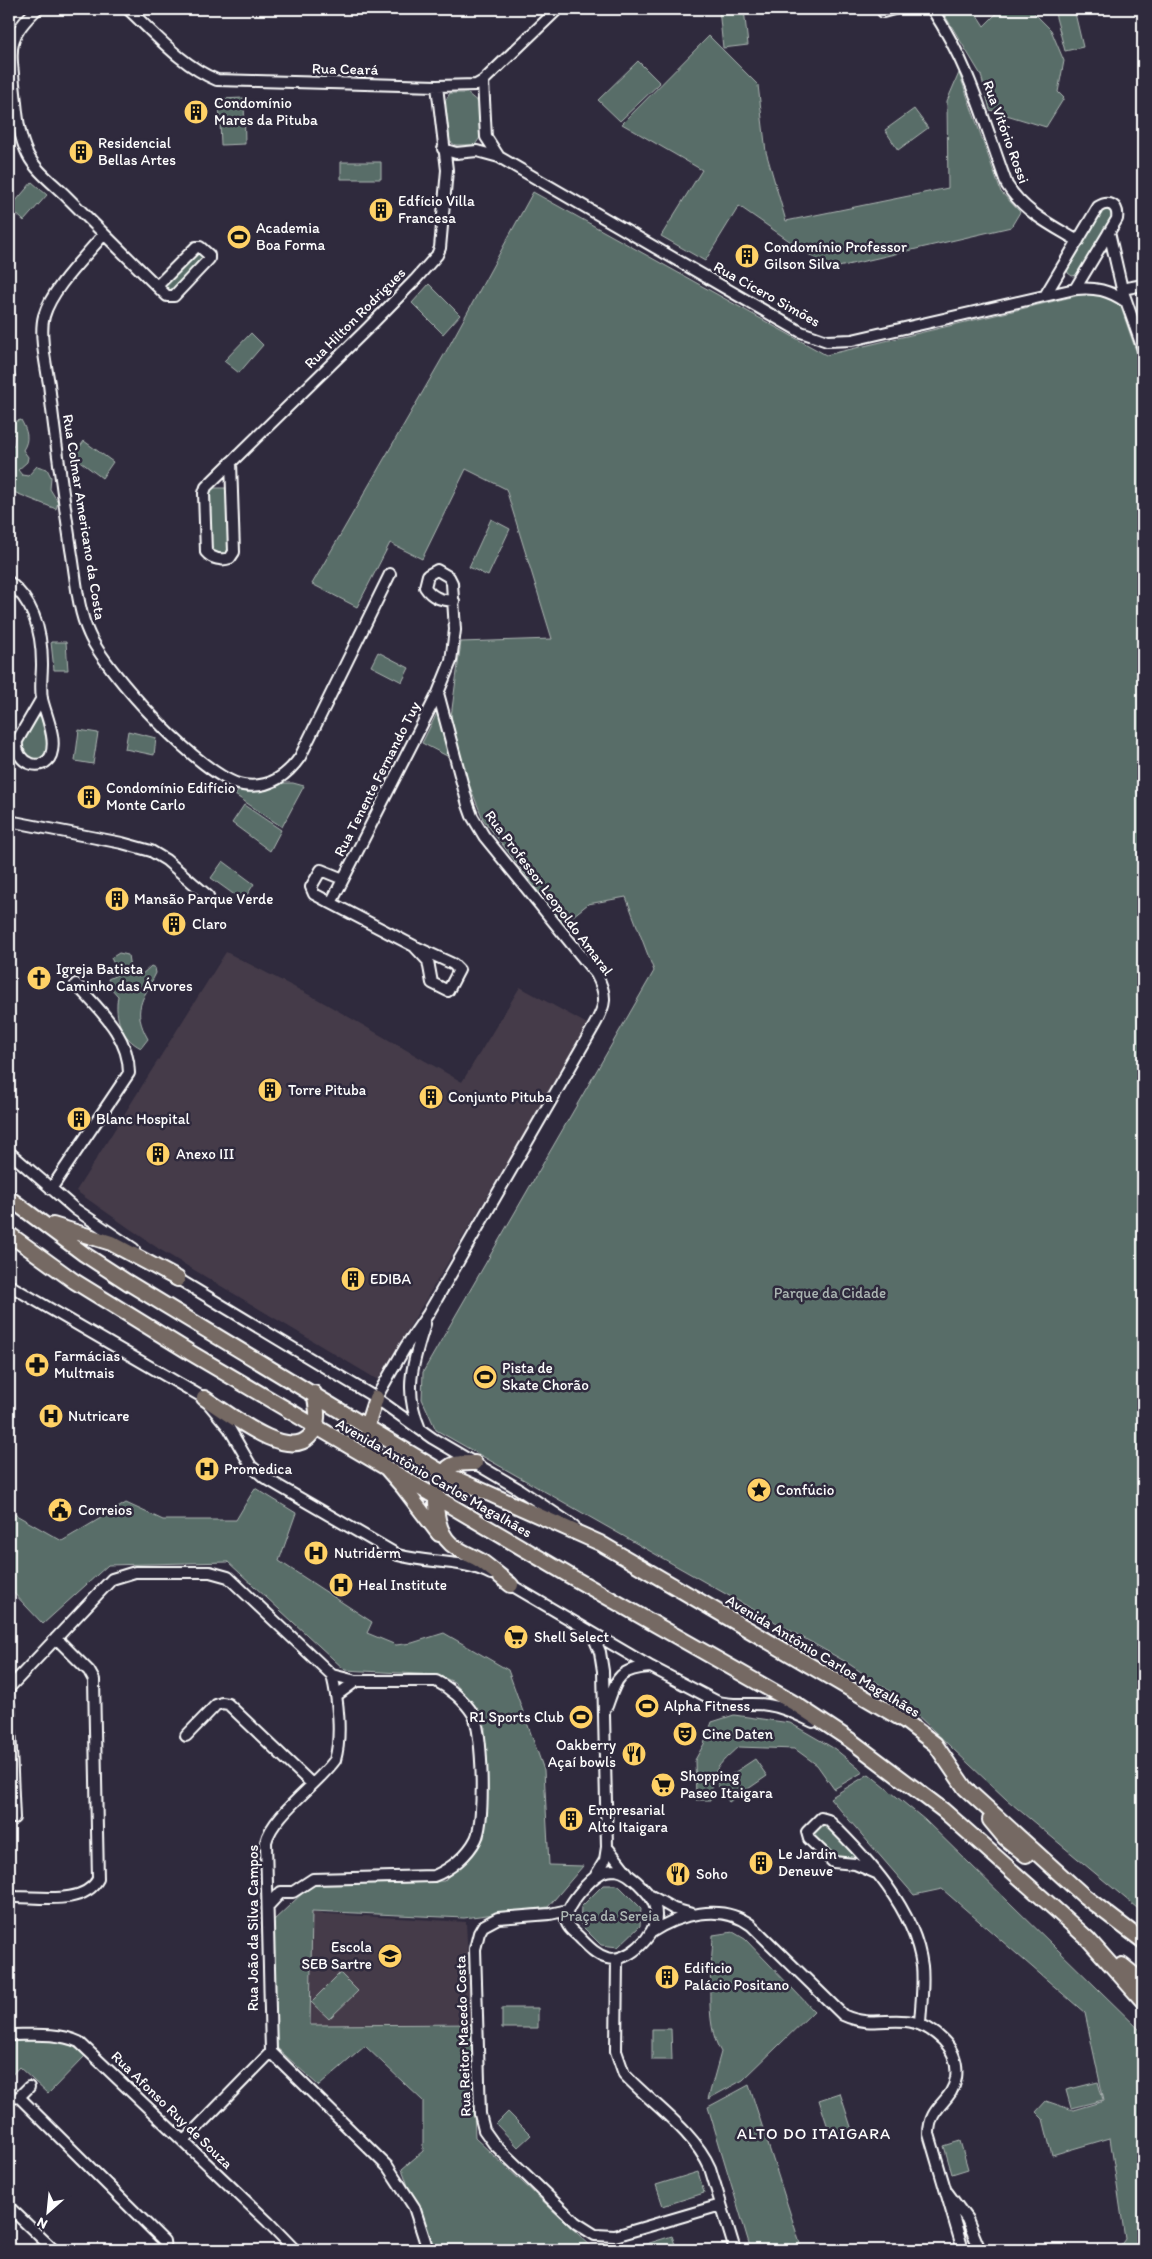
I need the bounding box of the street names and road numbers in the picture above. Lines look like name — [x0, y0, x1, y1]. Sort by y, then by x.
street label: Rua Ceará — [312, 59, 379, 79]
street label: Rua Vitório Rossi — [979, 78, 1033, 186]
street label: Rua Cícero Simões — [711, 257, 824, 331]
street label: Rua Hilton Rodrigues — [301, 263, 410, 372]
street label: Rua Colmar Americano da Costa — [59, 413, 109, 622]
street label: Rua Tenente Fernando Tuy — [330, 698, 424, 860]
street label: Rua Professor Leopoldo Amaral — [481, 807, 617, 980]
street label: Avenida Antônio Carlos Magalhães — [333, 1414, 535, 1542]
street label: Avenida Antônio Carlos Magalhães — [723, 1591, 924, 1721]
street label: Rua João da Silva Campos — [244, 1844, 262, 2011]
street label: Rua Reitor Macedo Costa — [451, 1955, 475, 2117]
street label: Rua Afonso Ruy de Souza — [107, 2047, 237, 2173]

